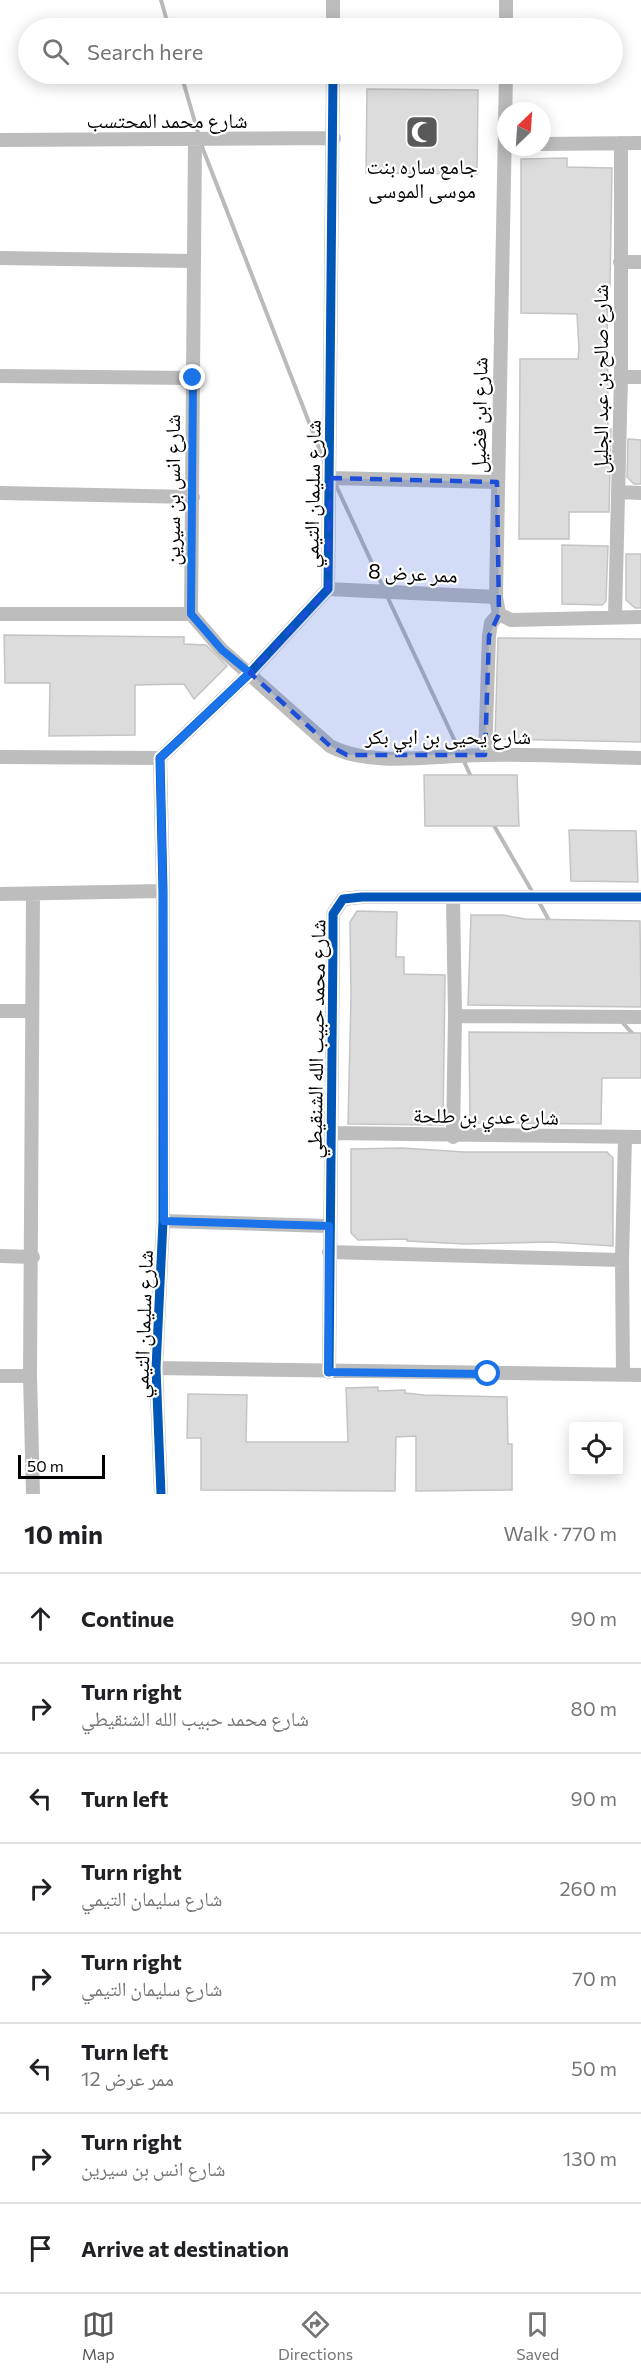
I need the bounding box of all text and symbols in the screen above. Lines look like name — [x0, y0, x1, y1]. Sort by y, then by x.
search box — [18, 18, 623, 84]
icon: search — [39, 35, 72, 68]
text: Search here — [87, 38, 203, 65]
north arrow — [497, 102, 551, 156]
street label: شارع محمد المحتسب — [87, 107, 247, 134]
mosque icon: جامع ساره بنت موسى الموسى — [404, 114, 440, 150]
place label: جامع ساره بنت موسى الموسى — [366, 153, 478, 204]
street label: شارع صالح بن عبد الجليل — [587, 284, 614, 474]
street label: شارع ابن فضيل — [464, 357, 494, 473]
route end — [179, 364, 205, 390]
street label: شارع انس بن سيرين — [159, 414, 186, 566]
street label: شارع سليمان التيمي — [297, 420, 330, 569]
street label: ممر عرض 8 — [367, 557, 458, 589]
street label: شارع يحيى بن ابي بكر — [364, 723, 531, 753]
street label: شارع محمد حبيب الله الشنقيطي — [300, 919, 335, 1159]
street label: شارع عدي بن طلحة — [413, 1101, 559, 1134]
street label: شارع سليمان التيمي — [127, 1249, 162, 1399]
route start — [474, 1360, 500, 1386]
map controls — [569, 1422, 623, 1476]
button: locate — [569, 1422, 623, 1476]
scale bar — [18, 1452, 105, 1480]
text: 50 m — [27, 1456, 64, 1475]
text: 10 min — [24, 1518, 103, 1549]
text: Walk · 770 m — [503, 1521, 617, 1545]
icon: ahead — [24, 1602, 57, 1635]
text: Continue — [81, 1605, 174, 1632]
text: 90 m — [571, 1606, 617, 1630]
text: Turn right — [81, 1678, 182, 1705]
icon: right — [24, 1692, 57, 1725]
text: 80 m — [571, 1696, 617, 1720]
text: شارع محمد حبيب الله الشنقيطي — [81, 1706, 309, 1730]
icon: left — [24, 1782, 57, 1815]
text: Turn left — [81, 1785, 168, 1812]
text: 90 m — [571, 1786, 617, 1810]
text: Turn right — [81, 1858, 182, 1885]
icon: right — [24, 1872, 57, 1905]
text: 260 m — [559, 1876, 617, 1900]
text: شارع سليمان التيمي — [81, 1886, 222, 1910]
text: Turn right — [81, 1948, 182, 1975]
icon: right — [24, 1962, 57, 1995]
text: 70 m — [572, 1966, 617, 1990]
text: شارع سليمان التيمي — [81, 1976, 222, 2000]
text: Turn left — [81, 2038, 168, 2065]
icon: left — [24, 2052, 57, 2085]
text: 50 m — [571, 2056, 617, 2080]
text: ممر عرض 12 — [81, 2066, 174, 2090]
text: Turn right — [81, 2128, 182, 2155]
icon: right — [24, 2142, 57, 2175]
text: 130 m — [563, 2146, 617, 2170]
text: شارع انس بن سيرين — [81, 2156, 225, 2180]
icon: arrive — [24, 2232, 57, 2265]
text: Arrive at destination — [81, 2235, 289, 2262]
tab: Map — [82, 2308, 115, 2363]
tab: Directions — [278, 2308, 353, 2363]
tab: Saved — [516, 2308, 559, 2363]

